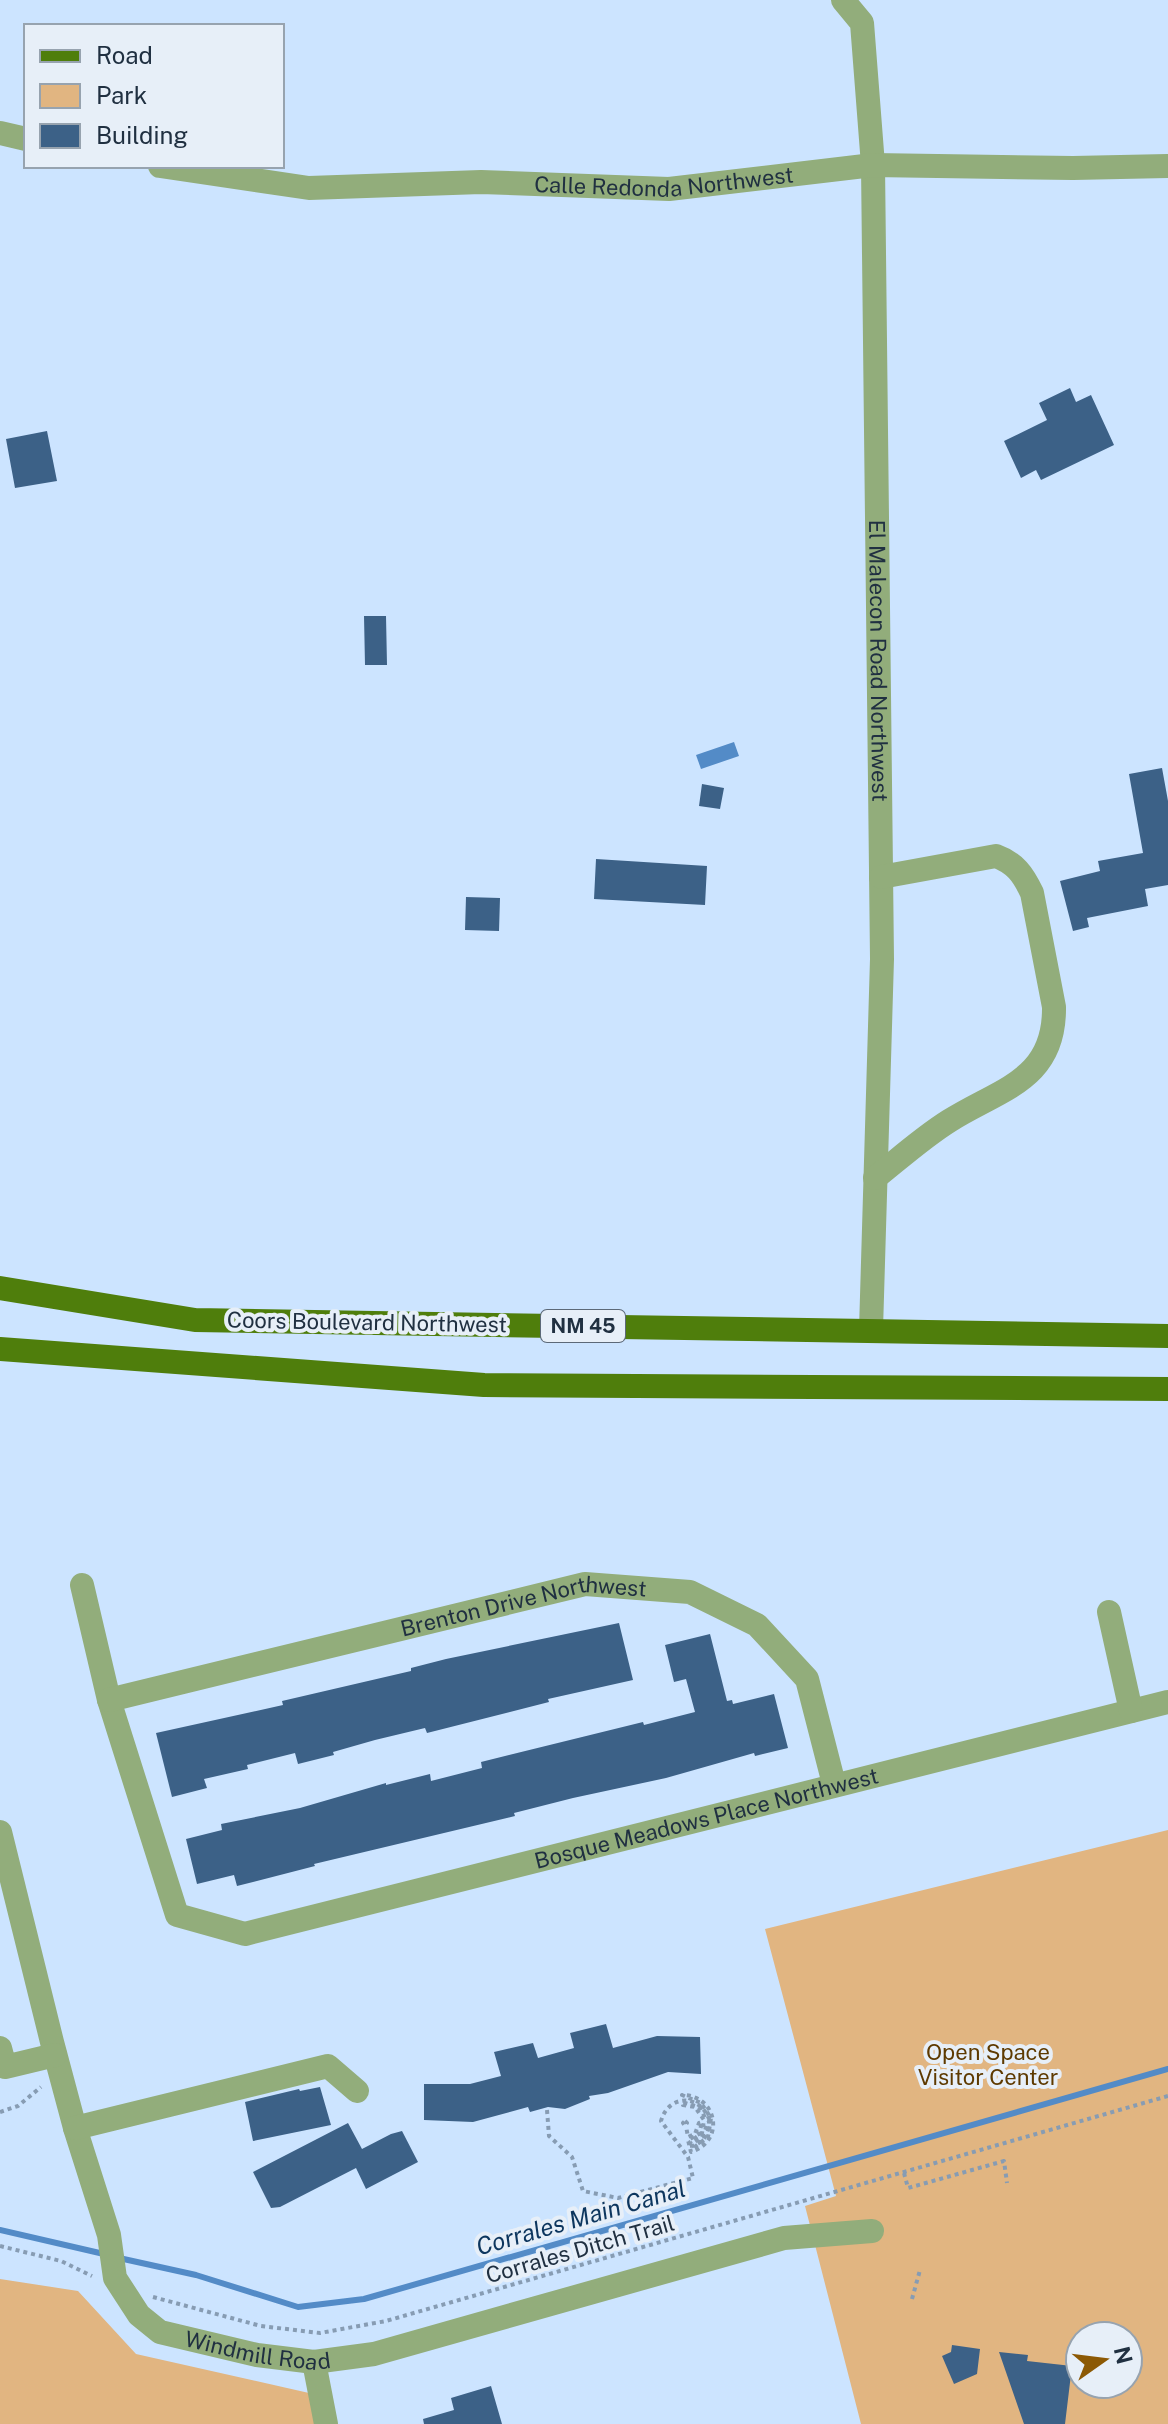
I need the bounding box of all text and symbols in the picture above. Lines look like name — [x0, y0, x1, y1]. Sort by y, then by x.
legend — [24, 24, 284, 168]
text: Road — [96, 41, 153, 69]
text: Park — [96, 81, 147, 109]
text: Building — [96, 121, 188, 149]
street label: Calle Redonda Northwest — [534, 161, 795, 202]
street label: El Malecon Road Northwest — [864, 519, 893, 802]
street label: Coors Boulevard Northwest — [227, 1307, 507, 1337]
road number: NM 45 — [541, 1310, 625, 1342]
street label: Brenton Drive Northwest — [398, 1571, 648, 1642]
street label: Bosque Meadows Place Northwest — [532, 1762, 881, 1874]
park label: Open Space Visitor Center — [918, 2039, 1058, 2090]
water label: Corrales Main Canal — [473, 2174, 689, 2260]
street label: Corrales Ditch Trail — [483, 2210, 677, 2288]
north arrow — [1064, 2320, 1144, 2400]
street label: Windmill Road — [182, 2325, 332, 2375]
text: N — [1109, 2344, 1138, 2367]

